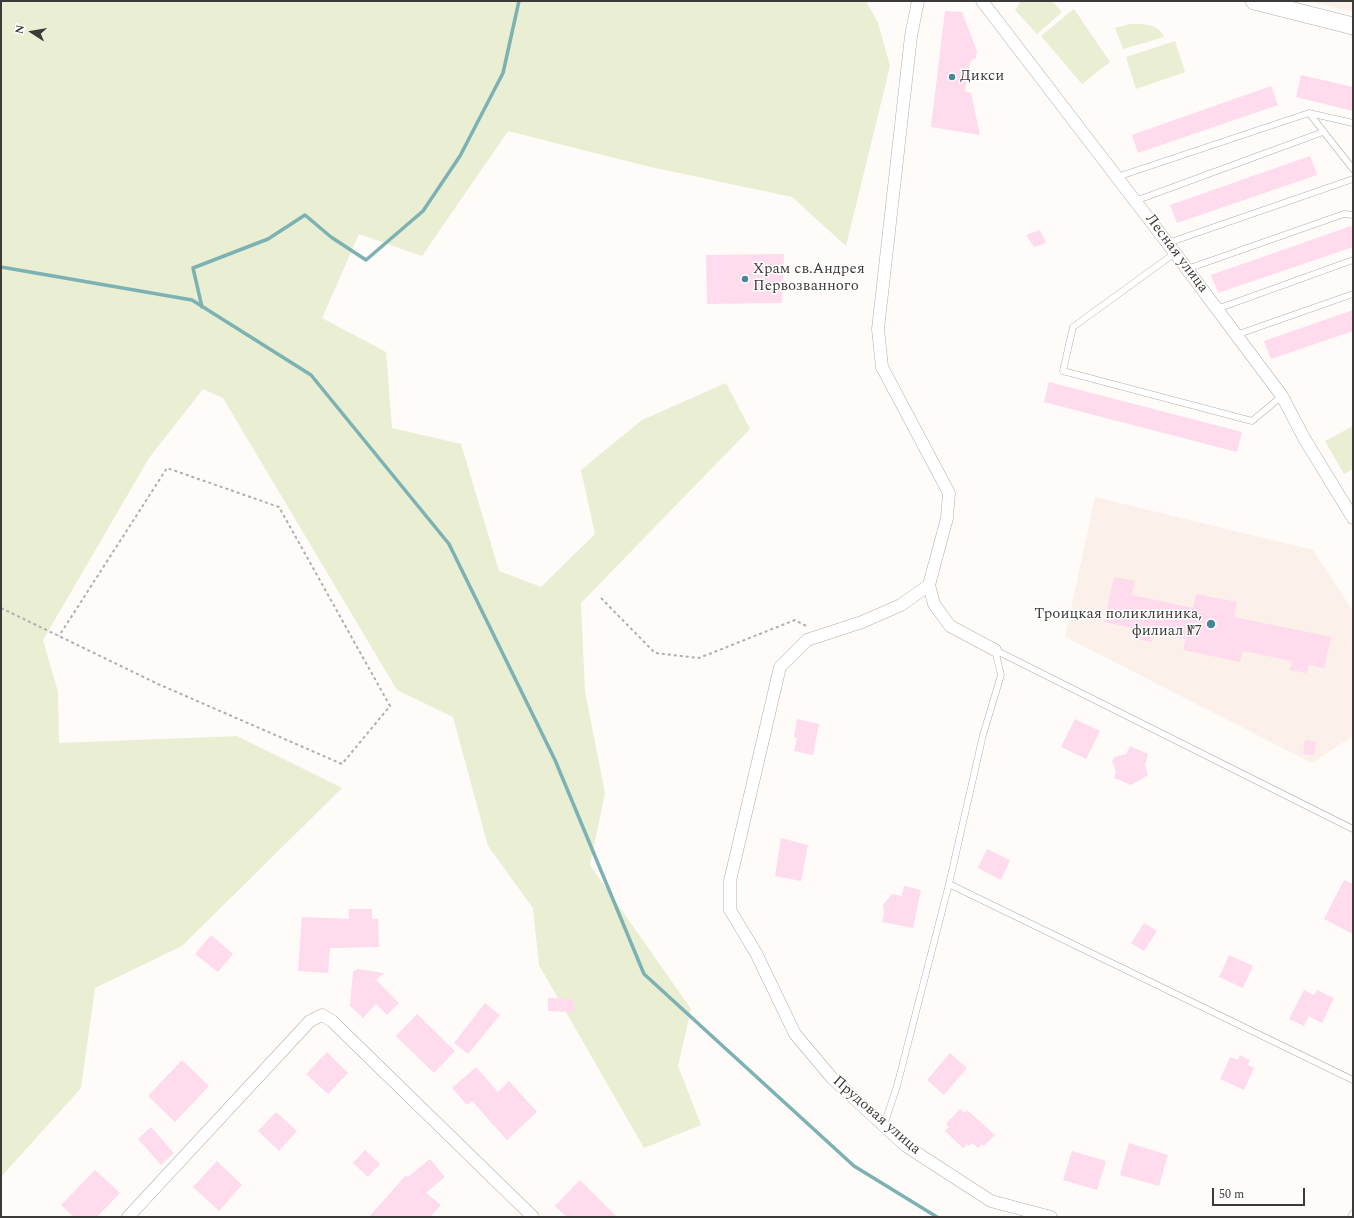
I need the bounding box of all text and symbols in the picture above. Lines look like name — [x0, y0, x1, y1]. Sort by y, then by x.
north arrow — [12, 12, 52, 52]
text: N — [11, 23, 29, 36]
place label: Дикси — [960, 68, 1004, 86]
marker: Дикси — [947, 72, 957, 82]
street label: Лесная улица — [1141, 211, 1211, 297]
place label: Храм св.Андрея Первозванного — [753, 261, 865, 296]
marker: Храм св.Андрея Первозванного — [740, 274, 750, 284]
place label: Троицкая поликлиника, филиал №7 — [1034, 606, 1202, 641]
marker: Троицкая поликлиника, филиал №7 — [1205, 618, 1217, 630]
street label: Прудовая улица — [828, 1073, 924, 1159]
scale bar — [1214, 1180, 1307, 1206]
text: 50 m — [1219, 1185, 1244, 1204]

